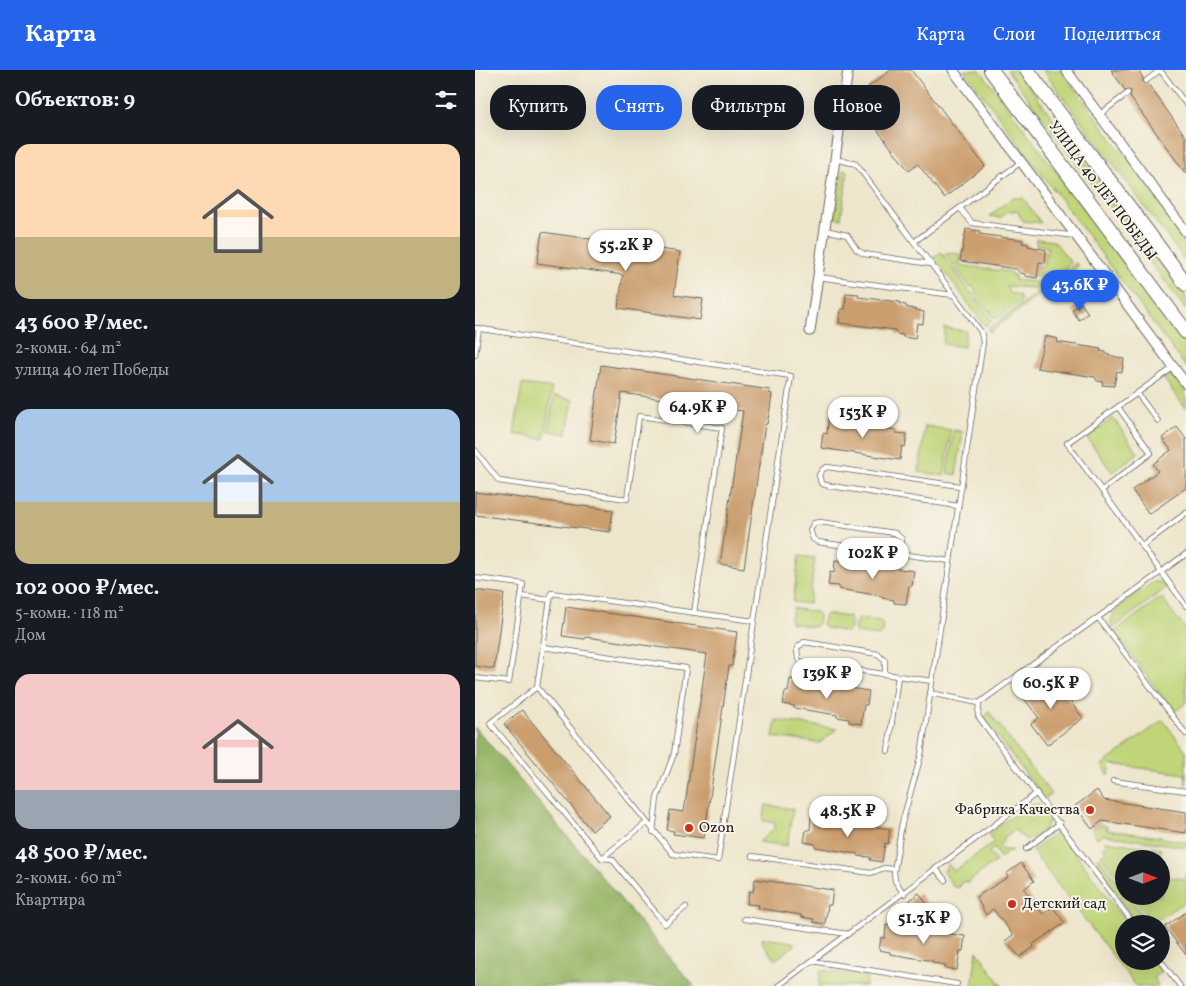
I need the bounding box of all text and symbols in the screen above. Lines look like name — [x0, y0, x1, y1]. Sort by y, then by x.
text: Карта — [25, 18, 96, 52]
text: Карта — [917, 23, 965, 48]
text: Слои — [993, 23, 1035, 48]
text: Поделиться — [1063, 23, 1161, 48]
chip: Купить — [490, 85, 586, 130]
chip: Снять — [596, 85, 682, 130]
chip: Фильтры — [692, 85, 804, 130]
chip: Новое — [814, 85, 900, 130]
text: Объектов: 9 — [15, 86, 135, 115]
icon: filters — [432, 86, 460, 114]
street label: УЛИЦА 40 ЛЕТ ПОБЕДЫ — [1043, 117, 1161, 265]
icon: home — [193, 176, 283, 266]
pin: 55.2K ₽ — [580, 230, 672, 272]
text: 55.2K ₽ — [599, 235, 653, 257]
pin: 43.6K ₽ — [1034, 270, 1126, 312]
text: 43.6K ₽ — [1052, 275, 1108, 297]
text: 43 600 ₽/мес. — [15, 309, 148, 338]
text: 2-комн. · 64 m² — [15, 338, 121, 360]
text: улица 40 лет Победы — [15, 360, 169, 382]
pin: 64.9K ₽ — [652, 392, 744, 434]
pin: 153K ₽ — [822, 396, 904, 439]
text: 64.9K ₽ — [669, 397, 727, 419]
text: 153K ₽ — [839, 402, 887, 424]
icon: home — [193, 441, 283, 531]
pin: 102K ₽ — [832, 538, 914, 580]
text: 102K ₽ — [848, 543, 898, 565]
text: 102 000 ₽/мес. — [15, 574, 160, 603]
text: 5-комн. · 118 m² — [15, 603, 124, 625]
text: Дом — [15, 625, 46, 647]
pin: 139K ₽ — [786, 658, 868, 700]
text: 139K ₽ — [803, 663, 851, 685]
pin: 60.5K ₽ — [1005, 668, 1097, 710]
text: 60.5K ₽ — [1023, 673, 1079, 695]
icon: home — [193, 706, 283, 796]
pin: 48.5K ₽ — [802, 796, 894, 838]
place label: Фабрика Качества — [955, 800, 1080, 821]
text: 48.5K ₽ — [820, 801, 876, 823]
marker: Фабрика Качества — [1084, 804, 1096, 816]
place label: Ozon — [699, 818, 734, 839]
marker: Ozon — [683, 822, 695, 834]
text: 48 500 ₽/мес. — [15, 839, 148, 868]
north arrow — [1115, 850, 1170, 905]
map controls — [1115, 850, 1170, 970]
text: 2-комн. · 60 m² — [15, 868, 122, 890]
text: Квартира — [15, 890, 85, 912]
place label: Детский сад — [1022, 894, 1107, 915]
marker: Детский сад — [1006, 898, 1018, 910]
pin: 51.3K ₽ — [878, 902, 970, 945]
text: 51.3K ₽ — [898, 908, 950, 930]
button: layers — [1115, 915, 1170, 970]

